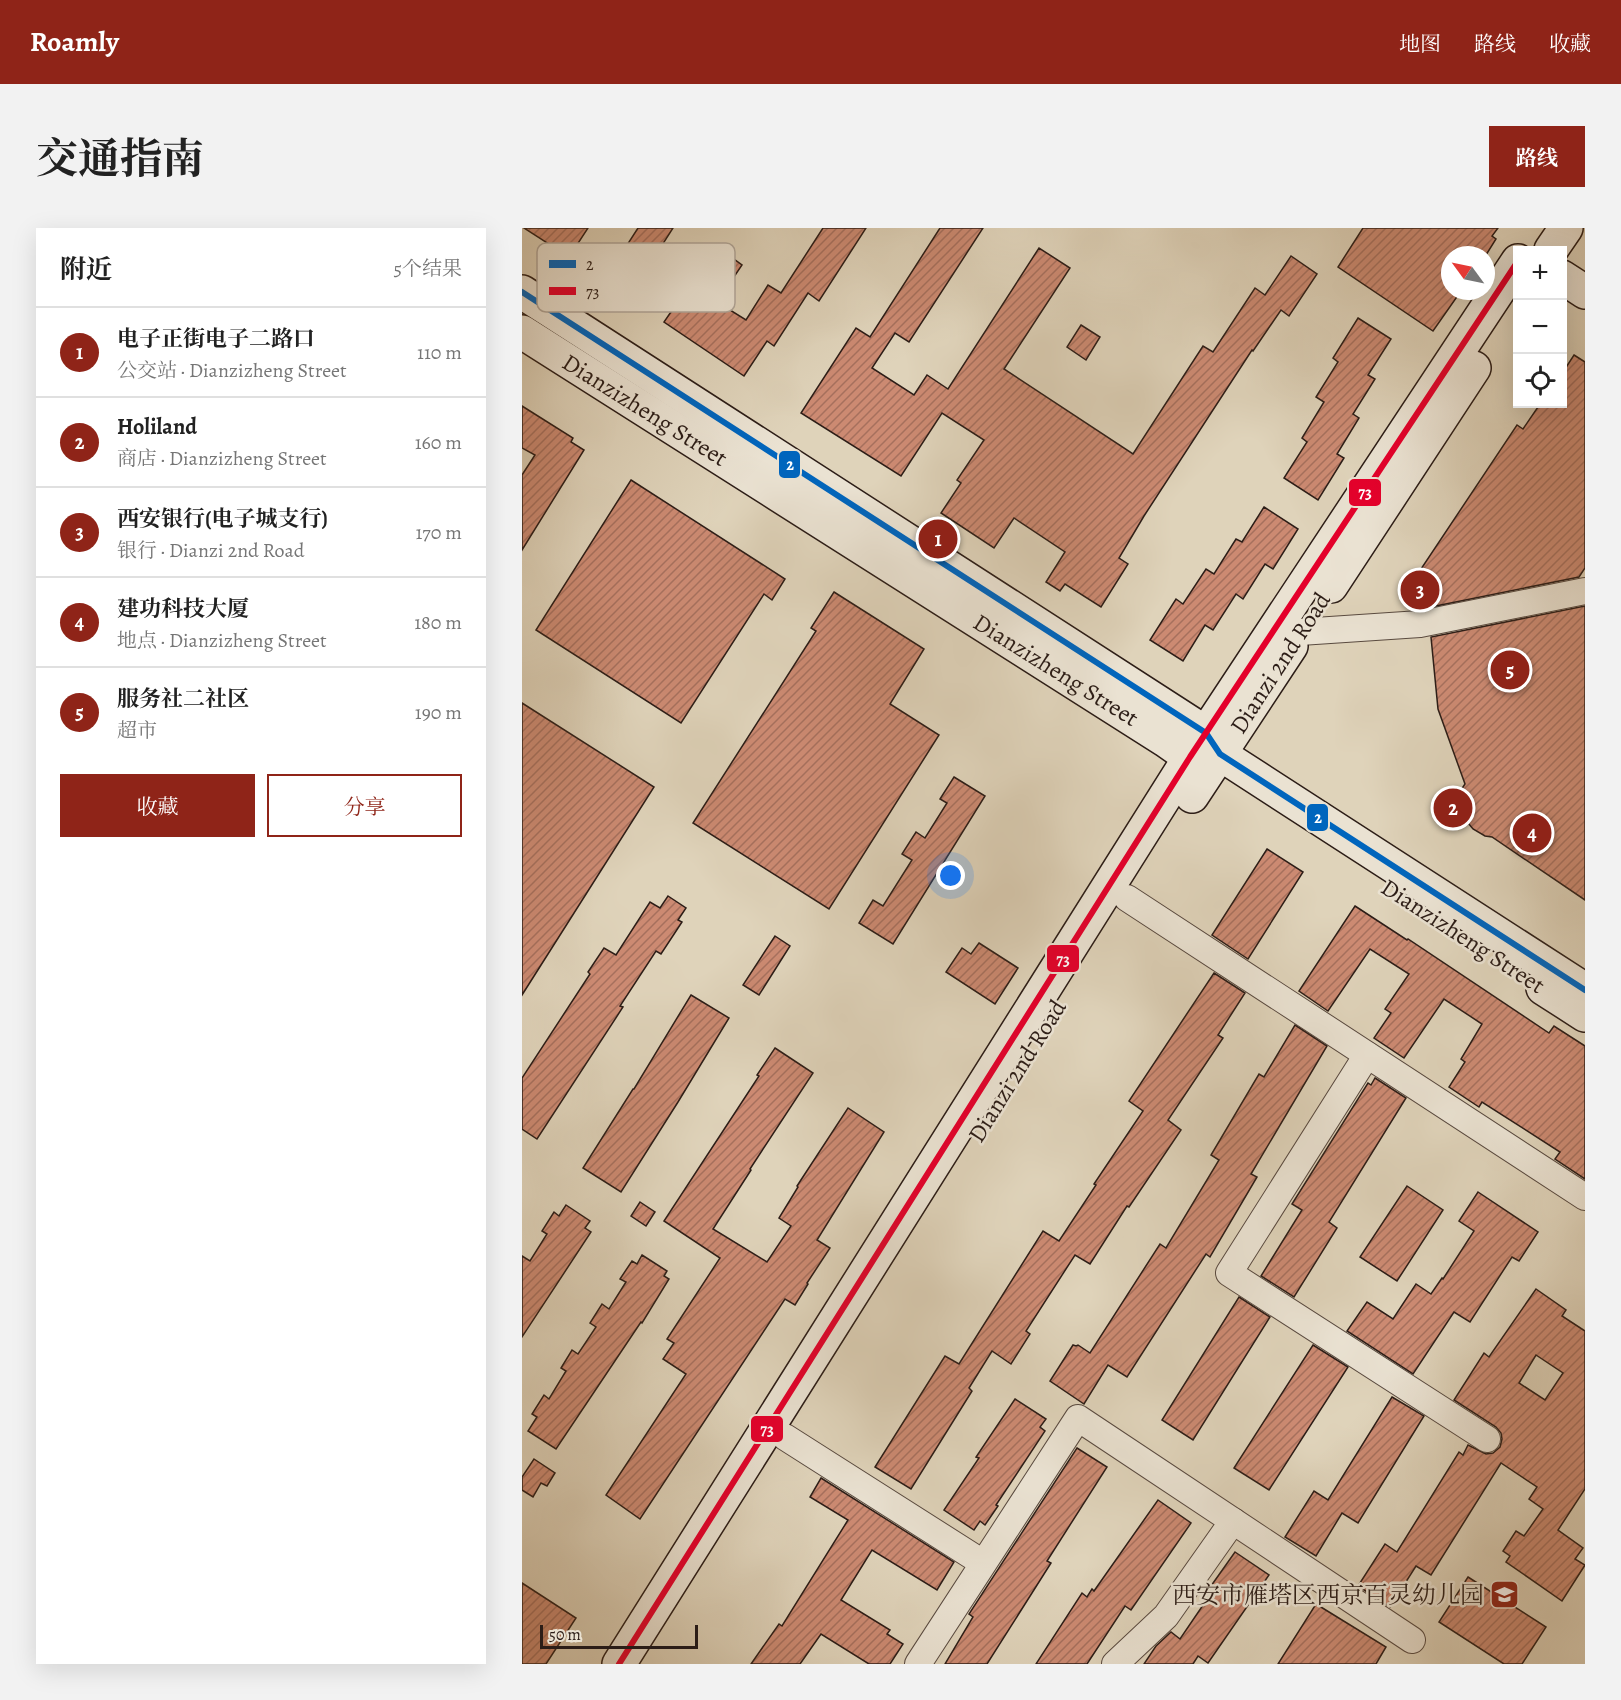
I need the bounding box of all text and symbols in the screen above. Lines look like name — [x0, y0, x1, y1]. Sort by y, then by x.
text: Roamly — [30, 23, 119, 61]
text: 地图 — [1399, 30, 1441, 58]
text: 路线 — [1474, 30, 1516, 58]
text: 收藏 — [1549, 30, 1591, 58]
button: 路线 — [1489, 126, 1585, 187]
text: 交通指南 — [36, 130, 204, 187]
legend — [537, 243, 735, 312]
north arrow — [1441, 246, 1495, 300]
map controls — [1513, 246, 1567, 408]
button: + — [1513, 246, 1567, 300]
text: 附近 — [60, 252, 112, 287]
text: 2 — [586, 254, 594, 276]
text: 5个结果 — [393, 255, 462, 282]
text: 73 — [586, 281, 599, 303]
button: − — [1513, 300, 1567, 354]
text: 电子正街电子二路口 — [117, 324, 315, 354]
text: 1 — [76, 339, 83, 366]
text: 110 m — [417, 339, 462, 366]
street label: Dianzizheng Street — [556, 346, 734, 474]
button: locate — [1513, 354, 1567, 408]
text: 公交站 · Dianzizheng Street — [117, 357, 347, 384]
text: Holiland — [117, 412, 197, 442]
text: 2 — [75, 429, 84, 456]
text: 160 m — [415, 429, 462, 456]
text: 商店 · Dianzizheng Street — [117, 445, 327, 472]
line badge: 2 — [778, 450, 801, 479]
text: 2 — [786, 454, 794, 476]
line badge: 73 — [1348, 478, 1382, 507]
text: 73 — [1358, 482, 1372, 504]
text: 西安银行(电子城支行) — [117, 504, 328, 534]
pin: 1 — [918, 516, 958, 562]
text: 3 — [75, 519, 84, 546]
text: 170 m — [416, 519, 462, 546]
text: 银行 · Dianzi 2nd Road — [117, 537, 304, 564]
pin: 3 — [1400, 568, 1440, 613]
street label: Dianzi 2nd Road — [1222, 586, 1338, 740]
text: 建功科技大厦 — [117, 594, 249, 624]
street label: Dianzizheng Street — [967, 606, 1145, 734]
text: 4 — [75, 609, 84, 636]
text: 180 m — [414, 609, 462, 636]
text: 地点 · Dianzizheng Street — [117, 627, 327, 654]
pin: 5 — [1490, 648, 1530, 692]
text: 服务社二社区 — [117, 684, 249, 714]
text: 5 — [75, 699, 84, 726]
text: 190 m — [415, 699, 462, 726]
text: 超市 — [117, 717, 157, 744]
button: 收藏 — [60, 774, 255, 837]
button: 分享 — [267, 774, 462, 837]
pin: 2 — [1434, 786, 1472, 830]
line badge: 2 — [1306, 803, 1329, 832]
text: 2 — [1314, 807, 1322, 829]
pin: 4 — [1512, 810, 1552, 856]
your location — [936, 861, 965, 890]
street label: Dianzizheng Street — [1375, 871, 1551, 1001]
line badge: 73 — [1046, 944, 1080, 973]
text: 73 — [1056, 949, 1070, 971]
street label: Dianzi 2nd Road — [960, 993, 1074, 1148]
line badge: 73 — [750, 1415, 784, 1443]
text: 73 — [760, 1419, 774, 1441]
place label: 西安市雁塔区西京百灵幼儿园 — [1172, 1579, 1484, 1611]
school or university icon: 西安市雁塔区西京百灵幼儿园 — [1489, 1579, 1521, 1611]
scale bar — [540, 1622, 698, 1650]
text: 50 m — [549, 1624, 581, 1646]

